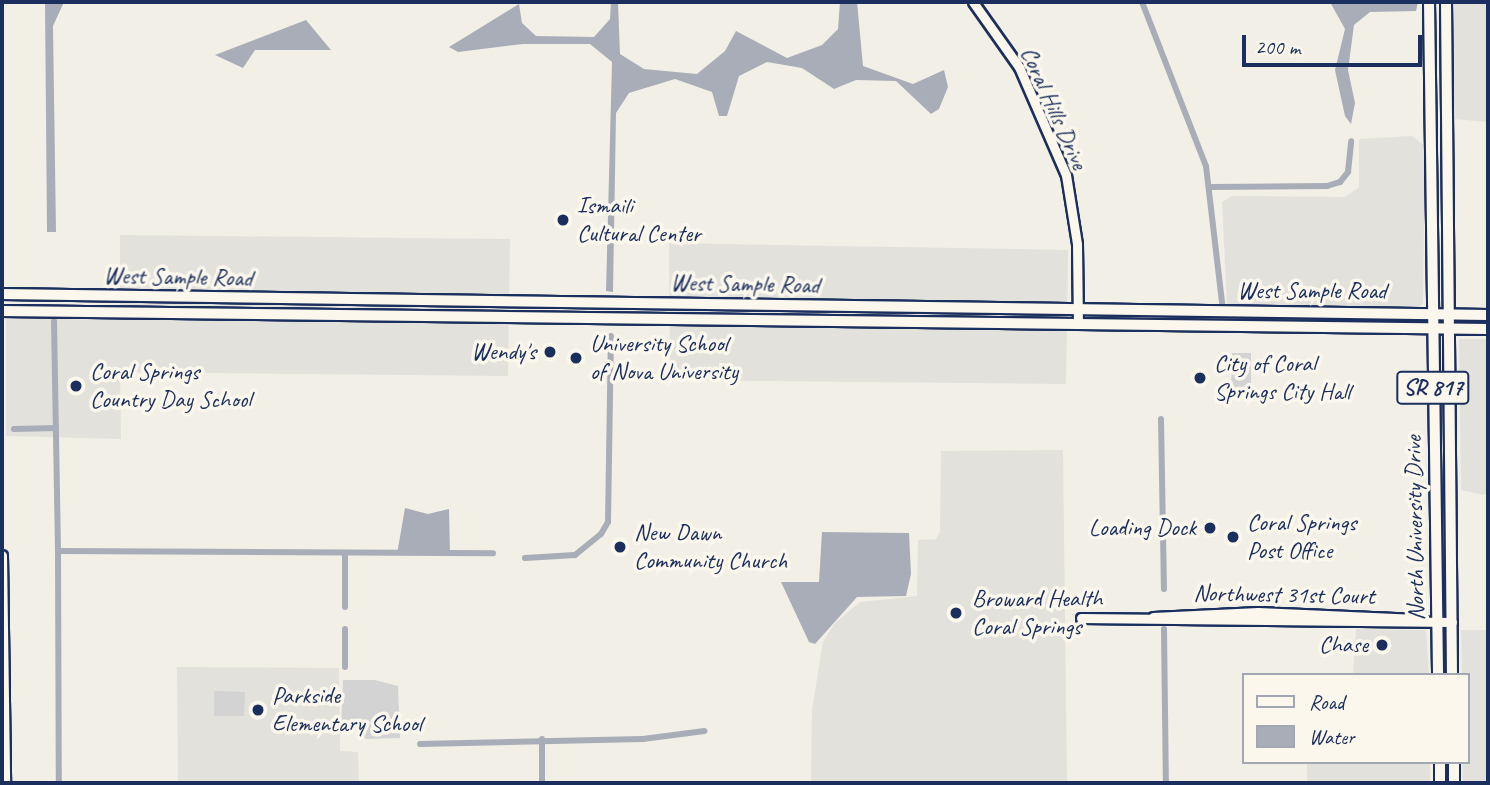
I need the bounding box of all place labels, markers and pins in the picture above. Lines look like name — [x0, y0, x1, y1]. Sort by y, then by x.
place label: Ismaili Cultural Center — [577, 192, 701, 248]
marker: Ismaili Cultural Center — [555, 212, 571, 228]
place label: University School of Nova University — [590, 330, 738, 386]
place label: Wendy's — [471, 338, 536, 366]
marker: Wendy's — [542, 344, 558, 360]
marker: University School of Nova University — [568, 350, 584, 366]
place label: City of Coral Springs City Hall — [1214, 350, 1351, 406]
place label: Coral Springs Country Day School — [90, 358, 250, 414]
marker: City of Coral Springs City Hall — [1192, 370, 1208, 386]
marker: Coral Springs Country Day School — [68, 378, 84, 394]
place label: Coral Springs Post Office — [1247, 509, 1356, 565]
place label: Loading Dock — [1089, 514, 1196, 542]
place label: New Dawn Community Church — [634, 519, 788, 575]
marker: Loading Dock — [1202, 520, 1218, 536]
marker: Coral Springs Post Office — [1225, 529, 1241, 545]
marker: New Dawn Community Church — [612, 539, 628, 555]
place label: Broward Health Coral Springs — [972, 585, 1101, 641]
marker: Broward Health Coral Springs — [946, 603, 966, 623]
place label: Chase — [1319, 631, 1368, 659]
marker: Chase — [1374, 637, 1390, 653]
place label: Parkside Elementary School — [272, 682, 422, 738]
marker: Parkside Elementary School — [250, 702, 266, 718]

